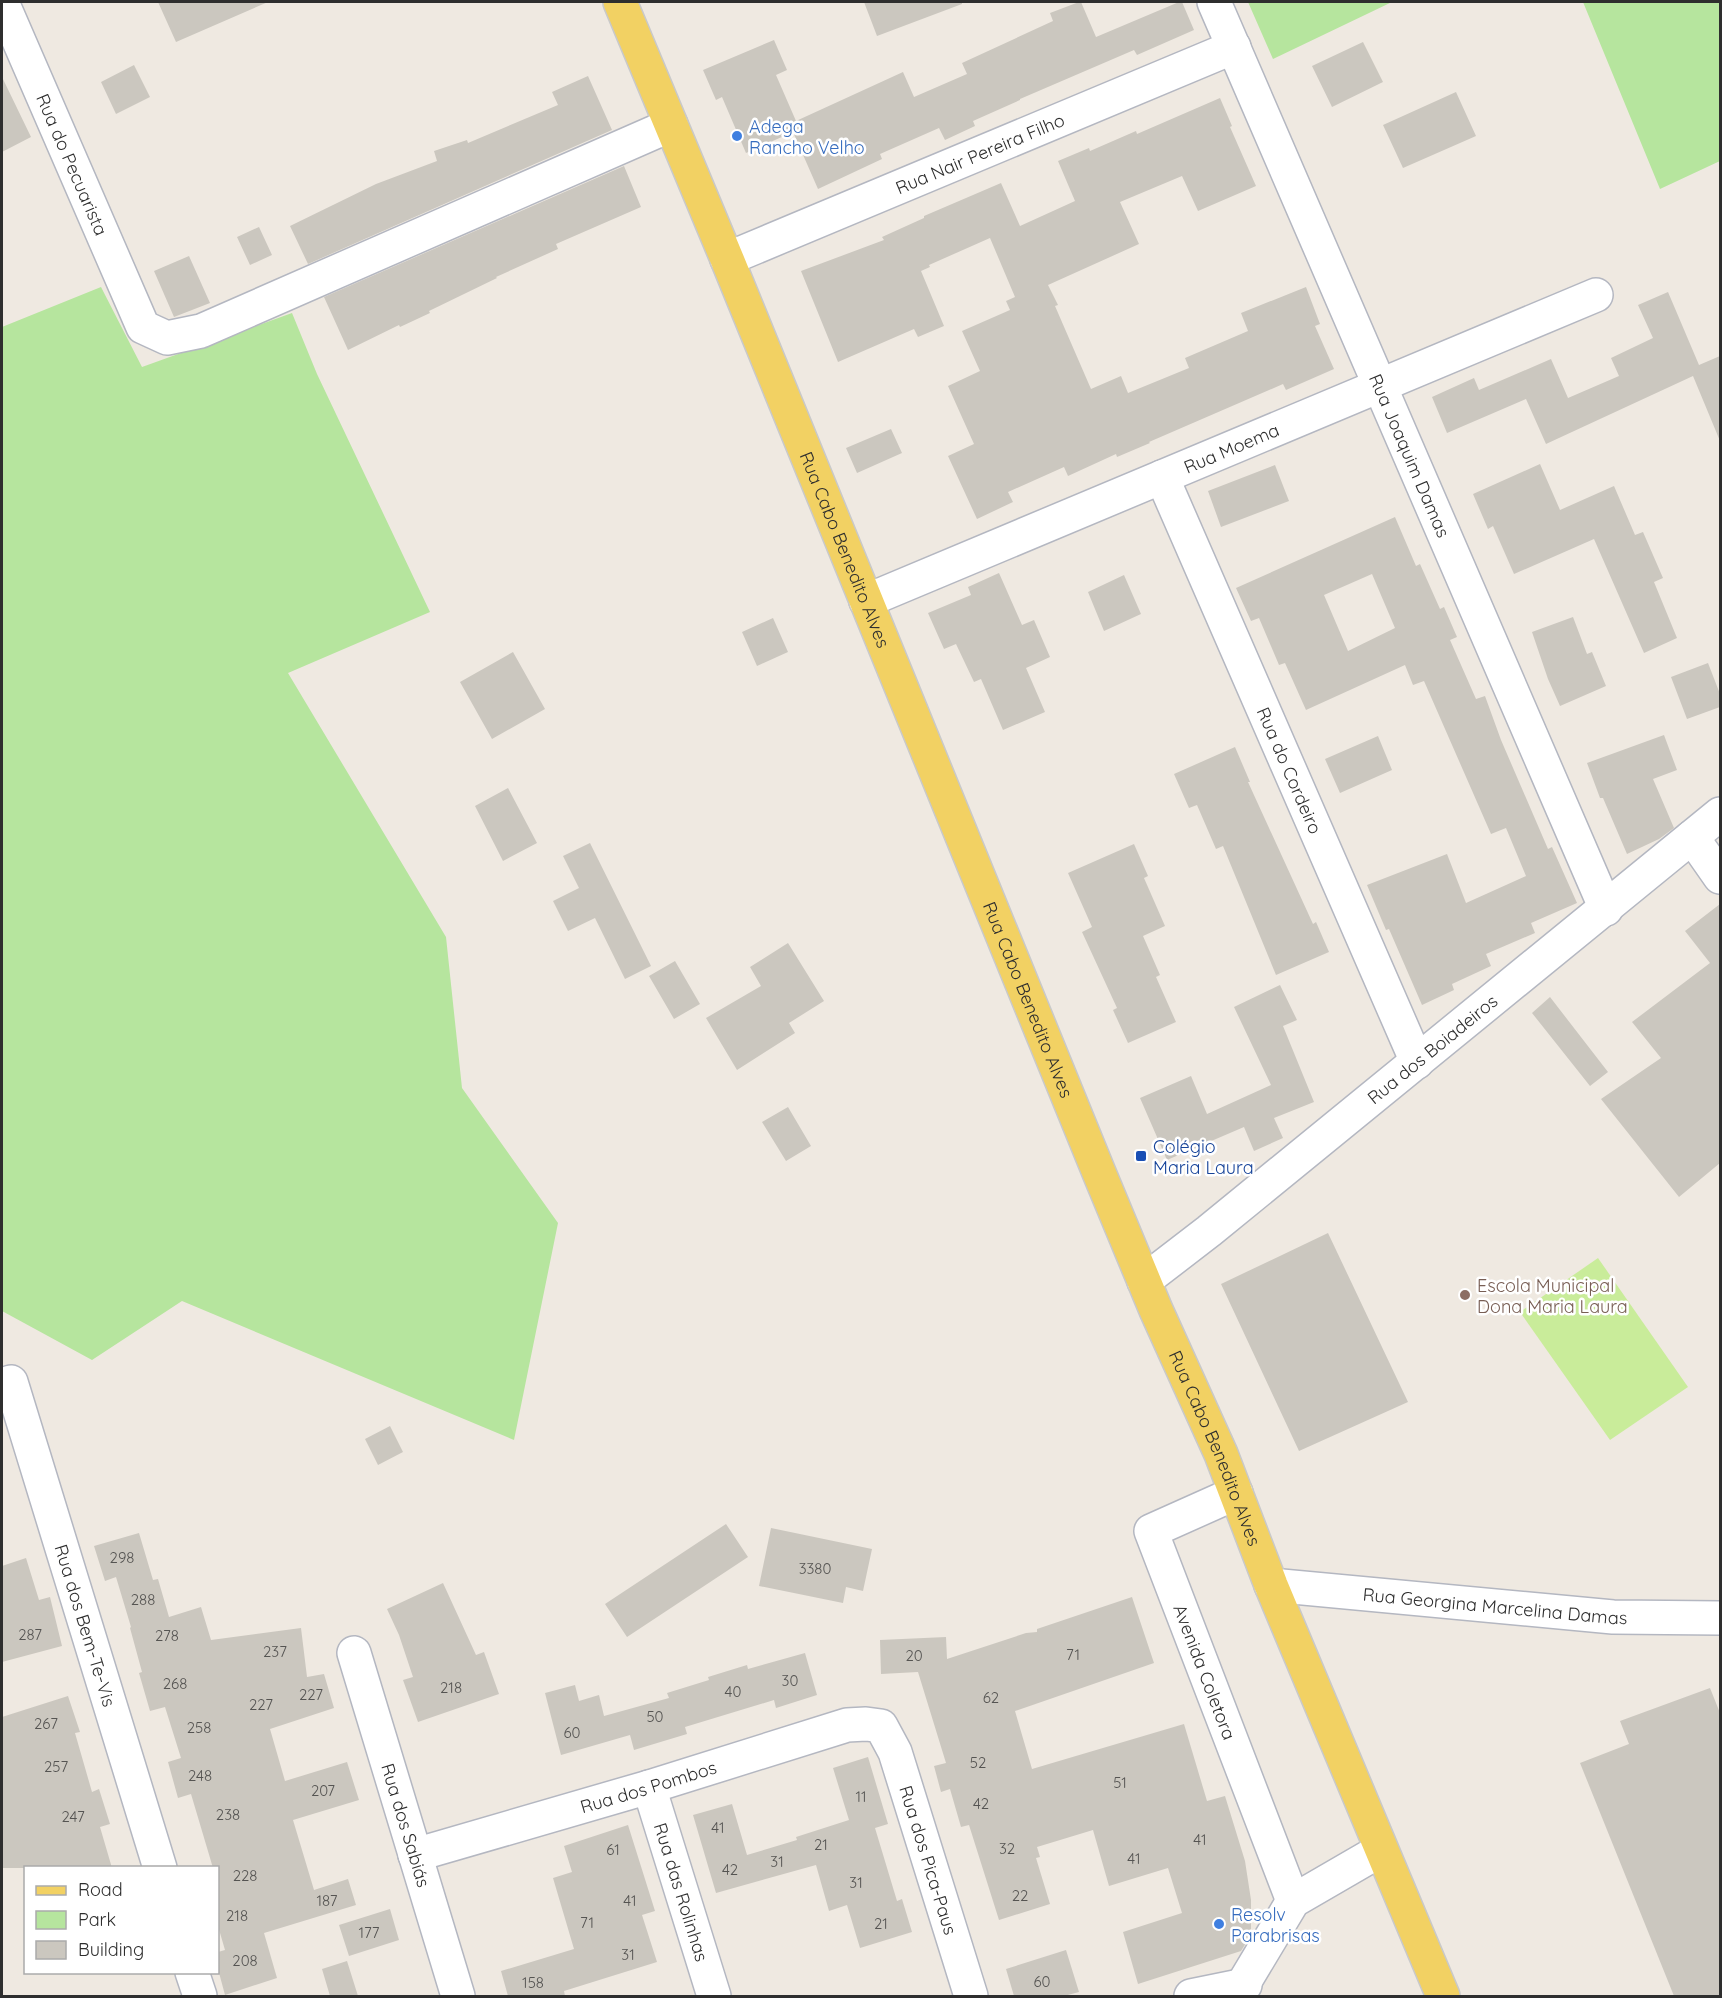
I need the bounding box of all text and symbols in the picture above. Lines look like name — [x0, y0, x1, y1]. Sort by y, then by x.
street label: Rua do Pecuarista — [32, 90, 113, 239]
street label: Rua Nair Pereira Filho — [892, 108, 1068, 199]
place label: Adega Rancho Velho — [749, 115, 865, 159]
marker: Adega Rancho Velho — [730, 129, 744, 143]
street label: Rua Joaquim Damas — [1364, 370, 1455, 541]
street label: Rua Moema — [1180, 418, 1282, 478]
street label: Rua Cabo Benedito Alves — [795, 448, 895, 651]
street label: Rua do Cordeiro — [1252, 703, 1328, 837]
street label: Rua Cabo Benedito Alves — [978, 898, 1079, 1101]
street label: Rua dos Boiadeiros — [1362, 989, 1502, 1109]
place label: Colégio Maria Laura — [1153, 1135, 1254, 1179]
marker: Colégio Maria Laura — [1134, 1149, 1148, 1163]
place label: Escola Municipal Dona Maria Laura — [1477, 1274, 1628, 1318]
marker: Escola Municipal Dona Maria Laura — [1458, 1288, 1472, 1302]
street label: Rua Cabo Benedito Alves — [1164, 1347, 1266, 1549]
street label: Rua dos Bem-Te-Vis — [50, 1541, 121, 1709]
house number: 298 — [110, 1548, 134, 1567]
house number: 3380 — [799, 1559, 831, 1578]
street label: Rua Georgina Marcelina Damas — [1362, 1582, 1627, 1629]
house number: 288 — [131, 1590, 155, 1609]
street label: Avenida Coletora — [1169, 1601, 1241, 1743]
house number: 287 — [18, 1625, 42, 1644]
house number: 278 — [155, 1626, 179, 1645]
house number: 237 — [263, 1642, 287, 1661]
house number: 71 — [1066, 1645, 1080, 1664]
house number: 20 — [905, 1646, 923, 1665]
house number: 30 — [782, 1671, 798, 1690]
house number: 268 — [163, 1674, 187, 1693]
house number: 218 — [440, 1678, 462, 1697]
house number: 40 — [725, 1682, 741, 1701]
house number: 227 — [299, 1685, 323, 1704]
house number: 62 — [983, 1688, 999, 1707]
house number: 227 — [249, 1695, 273, 1714]
house number: 50 — [646, 1707, 664, 1726]
house number: 267 — [34, 1714, 58, 1733]
house number: 258 — [187, 1718, 211, 1737]
house number: 60 — [564, 1723, 581, 1742]
house number: 52 — [970, 1753, 986, 1772]
street label: Rua dos Pombos — [577, 1755, 719, 1818]
house number: 257 — [44, 1757, 68, 1776]
street label: Rua dos Sabiás — [377, 1761, 436, 1890]
house number: 248 — [188, 1766, 212, 1785]
house number: 51 — [1113, 1773, 1127, 1792]
house number: 207 — [311, 1781, 335, 1800]
street label: Rua dos Pica-Paus — [895, 1783, 963, 1937]
house number: 11 — [855, 1787, 867, 1806]
house number: 42 — [973, 1794, 989, 1813]
house number: 238 — [216, 1805, 240, 1824]
house number: 247 — [61, 1807, 85, 1826]
house number: 41 — [711, 1818, 725, 1837]
street label: Rua das Rolinhas — [649, 1820, 714, 1964]
house number: 41 — [1193, 1830, 1207, 1849]
house number: 21 — [814, 1835, 828, 1854]
house number: 32 — [999, 1839, 1015, 1858]
house number: 61 — [606, 1840, 620, 1859]
house number: 41 — [1127, 1849, 1141, 1868]
house number: 31 — [770, 1852, 784, 1871]
house number: 42 — [722, 1860, 738, 1879]
legend — [24, 1866, 219, 1974]
house number: 228 — [233, 1866, 257, 1885]
house number: 31 — [849, 1873, 863, 1892]
text: Road — [78, 1878, 123, 1901]
house number: 22 — [1012, 1886, 1028, 1905]
house number: 187 — [317, 1891, 338, 1910]
house number: 41 — [623, 1891, 637, 1910]
place label: Resolv Parabrisas — [1231, 1903, 1320, 1947]
house number: 218 — [226, 1906, 248, 1925]
text: Park — [78, 1908, 116, 1931]
house number: 71 — [580, 1913, 594, 1932]
house number: 21 — [874, 1914, 888, 1933]
marker: Resolv Parabrisas — [1212, 1917, 1226, 1931]
house number: 177 — [359, 1923, 380, 1942]
text: Building — [78, 1938, 144, 1961]
house number: 31 — [621, 1945, 635, 1964]
house number: 208 — [232, 1951, 258, 1970]
house number: 60 — [1034, 1972, 1051, 1991]
house number: 158 — [522, 1973, 544, 1992]

